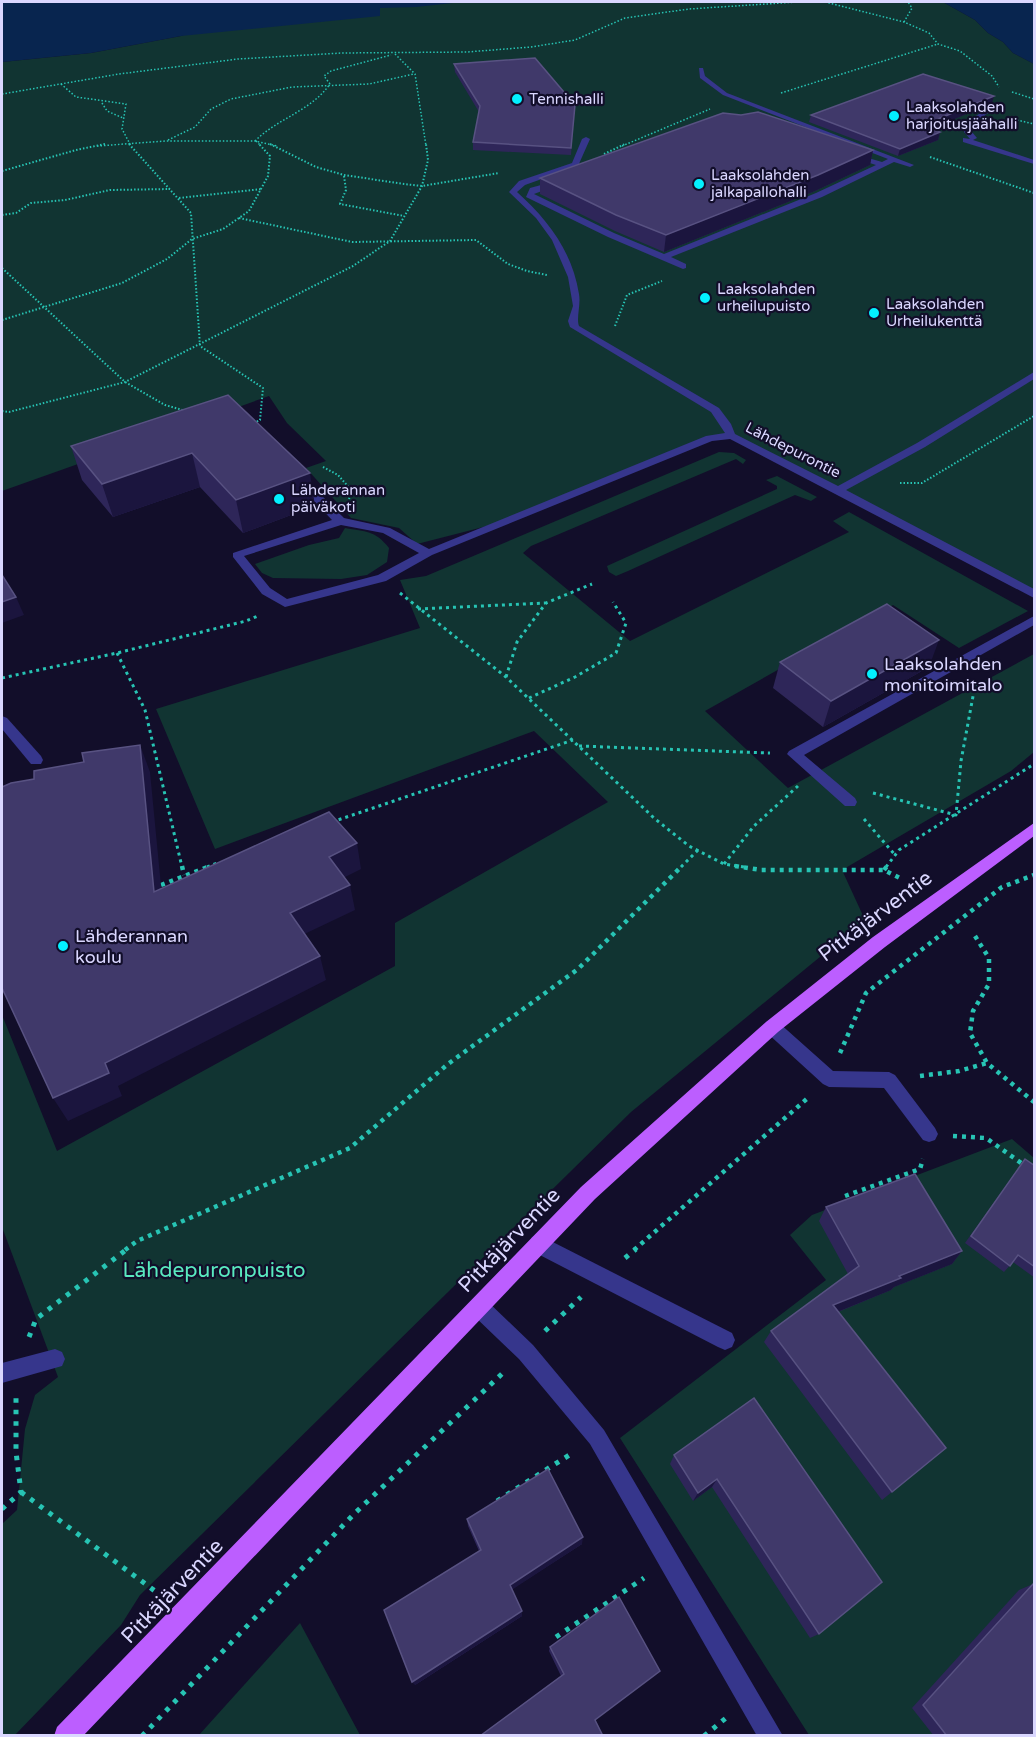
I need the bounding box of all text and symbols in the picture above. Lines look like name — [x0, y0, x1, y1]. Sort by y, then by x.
place label: Tennishalli — [529, 90, 604, 108]
marker: Tennishalli — [510, 92, 524, 106]
place label: Laaksolahden harjoitusjäähalli — [906, 98, 1017, 133]
marker: Laaksolahden harjoitusjäähalli — [887, 109, 901, 123]
place label: Laaksolahden jalkapallohalli — [710, 166, 809, 201]
marker: Laaksolahden jalkapallohalli — [692, 177, 706, 191]
place label: Laaksolahden urheilupuisto — [717, 280, 815, 315]
marker: Laaksolahden urheilupuisto — [698, 291, 712, 305]
place label: Laaksolahden Urheilukenttä — [886, 295, 984, 330]
marker: Laaksolahden Urheilukenttä — [867, 306, 881, 320]
street label: Lähdepurontie — [742, 418, 844, 482]
place label: Lähderannan päiväkoti — [291, 481, 385, 516]
marker: Lähderannan päiväkoti — [272, 492, 286, 506]
place label: Laaksolahden monitoimitalo — [884, 653, 1003, 696]
marker: Laaksolahden monitoimitalo — [865, 667, 879, 681]
street label: Pitkäjärventie — [813, 865, 937, 967]
place label: Lähderannan koulu — [75, 925, 188, 968]
marker: Lähderannan koulu — [56, 939, 70, 953]
street label: Pitkäjärventie — [453, 1183, 566, 1298]
park label: Lähdepuronpuisto — [122, 1258, 306, 1283]
street label: Pitkäjärventie — [116, 1534, 229, 1649]

